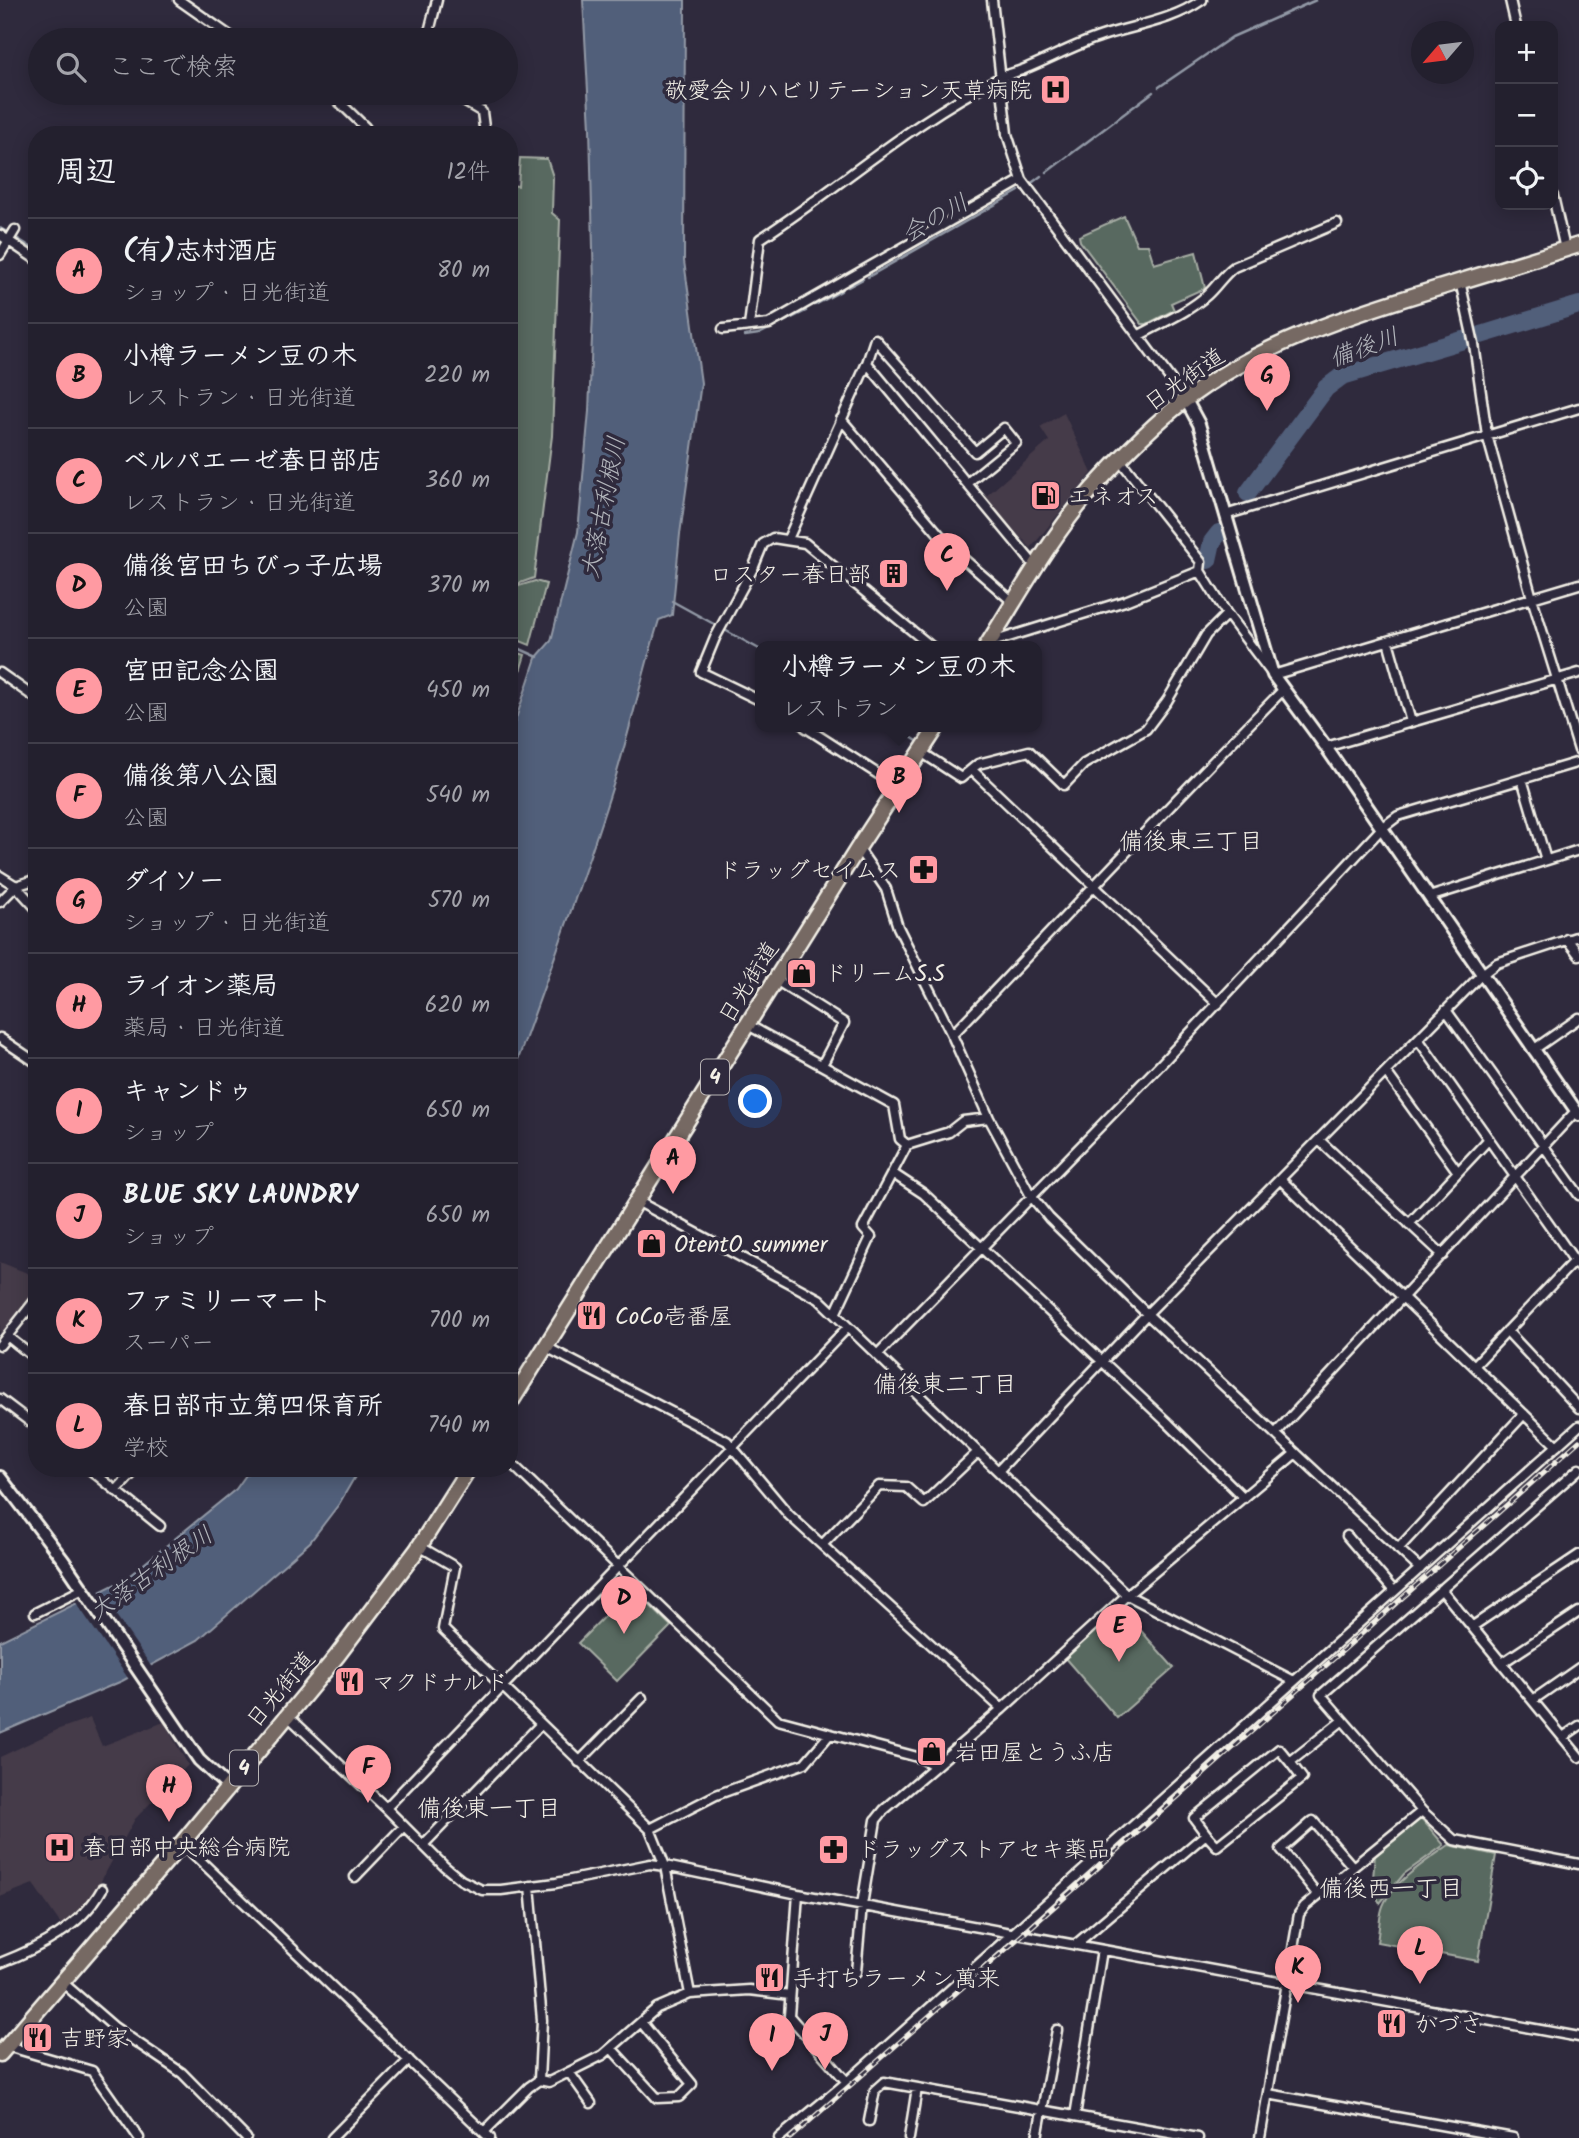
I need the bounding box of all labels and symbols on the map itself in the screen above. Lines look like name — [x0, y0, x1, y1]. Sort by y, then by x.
north arrow — [1411, 21, 1474, 84]
hospital icon: 敬愛会リハビリテーション天草病院 — [1038, 73, 1072, 107]
place label: 敬愛会リハビリテーション天草病院 — [664, 74, 1032, 110]
water label: 会の川 — [895, 184, 977, 254]
water label: 備後川 — [1324, 318, 1405, 379]
street label: 日光街道 — [1137, 340, 1233, 422]
pin: G — [1244, 353, 1290, 411]
water label: 大落古利根川 — [572, 433, 637, 582]
fuel station icon: エネオス — [1028, 479, 1062, 513]
place label: エネオス — [1068, 480, 1159, 516]
pin: C — [924, 533, 970, 591]
building icon: ロスター春日部 — [877, 557, 911, 591]
place label: ロスター春日部 — [710, 558, 871, 594]
pin: B — [876, 755, 922, 813]
district label: 備後東三丁目 — [1119, 823, 1263, 862]
pharmacy icon: ドラッグセイムス — [907, 853, 941, 887]
place label: ドラッグセイムス — [718, 854, 901, 890]
street label: 日光街道 — [710, 935, 789, 1032]
shop icon: ドリームS.S — [784, 956, 818, 990]
place label: ドリームS.S — [824, 957, 945, 993]
road number: 4 — [701, 1060, 729, 1094]
your location — [738, 1084, 772, 1118]
pin: A — [650, 1136, 696, 1194]
shop icon: OtentO summer — [634, 1227, 668, 1261]
place label: OtentO summer — [674, 1228, 829, 1264]
restaurant icon: CoCo壱番屋 — [575, 1299, 609, 1333]
place label: CoCo壱番屋 — [615, 1300, 732, 1336]
district label: 備後東二丁目 — [873, 1366, 1017, 1405]
water label: 大落古利根川 — [82, 1517, 222, 1631]
pin: D — [601, 1576, 647, 1634]
pin: E — [1096, 1604, 1142, 1662]
street label: 日光街道 — [238, 1643, 325, 1737]
restaurant icon: マクドナルド — [332, 1665, 366, 1699]
place label: マクドナルド — [372, 1666, 508, 1702]
shop icon: 岩田屋とうふ店 — [915, 1735, 949, 1769]
place label: 岩田屋とうふ店 — [955, 1736, 1115, 1772]
pin: F — [345, 1745, 391, 1803]
road number: 4 — [230, 1750, 258, 1786]
pin: H — [146, 1764, 192, 1822]
district label: 備後東一丁目 — [417, 1790, 561, 1829]
hospital icon: 春日部中央総合病院 — [43, 1830, 77, 1864]
place label: 春日部中央総合病院 — [83, 1831, 290, 1867]
pharmacy icon: ドラッグストアセキ薬品 — [817, 1832, 851, 1866]
place label: ドラッグストアセキ薬品 — [857, 1833, 1110, 1869]
district label: 備後西一丁目 — [1319, 1870, 1463, 1909]
pin: L — [1397, 1926, 1443, 1984]
pin: K — [1275, 1945, 1321, 2003]
restaurant icon: 手打ちラーメン萬来 — [753, 1961, 787, 1995]
place label: 手打ちラーメン萬来 — [793, 1962, 1000, 1998]
restaurant icon: かづさ — [1374, 2007, 1408, 2041]
place label: かづさ — [1414, 2008, 1483, 2044]
pin: J — [802, 2012, 848, 2070]
pin: I — [749, 2013, 795, 2071]
restaurant icon: 吉野家 — [20, 2021, 54, 2055]
place label: 吉野家 — [60, 2022, 129, 2058]

